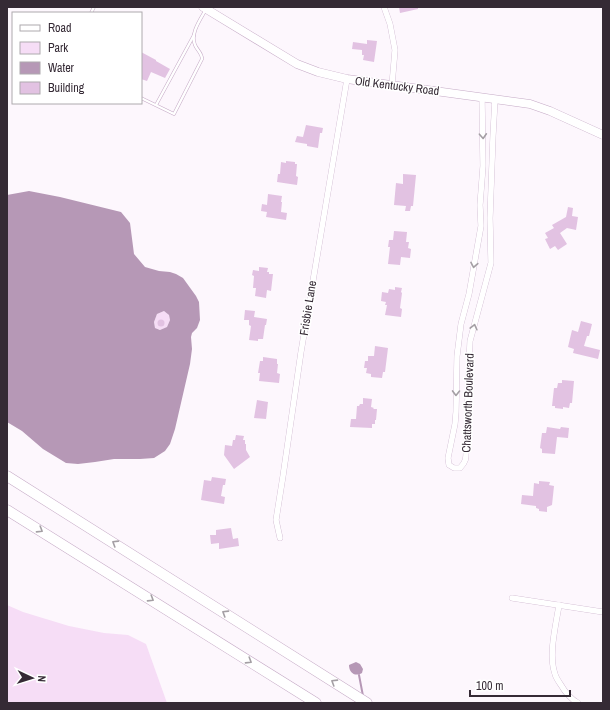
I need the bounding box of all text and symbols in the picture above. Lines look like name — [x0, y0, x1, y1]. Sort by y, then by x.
legend — [12, 12, 142, 104]
text: Road — [48, 20, 72, 36]
text: Park — [48, 40, 68, 56]
text: Water — [48, 60, 75, 76]
street label: Old Kentucky Road — [354, 73, 440, 99]
text: Building — [48, 80, 85, 96]
one-way arrow — [478, 133, 487, 139]
one-way arrow — [471, 262, 479, 268]
street label: Frisbie Lane — [296, 279, 320, 337]
one-way arrow — [469, 324, 477, 330]
street label: Chattsworth Boulevard — [458, 353, 478, 453]
one-way arrow — [452, 390, 460, 396]
one-way arrow — [36, 526, 43, 533]
one-way arrow — [112, 541, 119, 548]
one-way arrow — [146, 594, 153, 601]
one-way arrow — [222, 611, 229, 618]
one-way arrow — [245, 656, 252, 663]
north arrow — [12, 658, 52, 698]
scale bar — [470, 672, 570, 698]
text: N — [35, 675, 49, 682]
text: 100 m — [476, 678, 503, 694]
one-way arrow — [332, 680, 339, 687]

